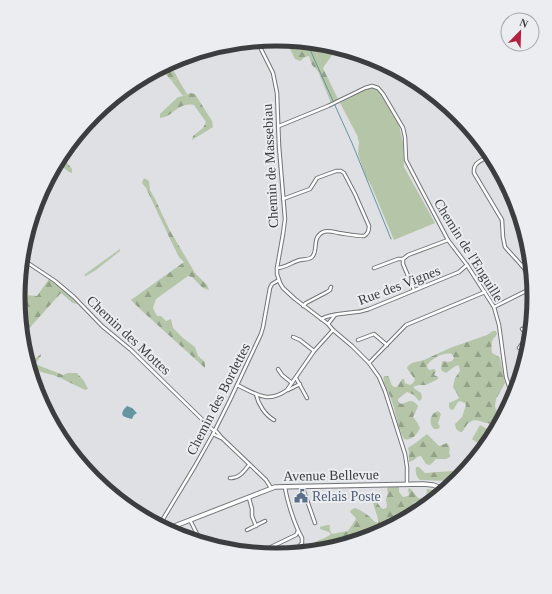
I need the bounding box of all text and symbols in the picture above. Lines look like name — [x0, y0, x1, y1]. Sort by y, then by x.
north arrow — [500, 12, 540, 52]
text: N — [518, 16, 530, 30]
street label: Chemin de Massebiau — [260, 103, 281, 228]
street label: Chemin de l'Enguille — [431, 196, 506, 304]
street label: Rue des Vignes — [356, 263, 442, 308]
street label: Chemin des Mottes — [84, 293, 174, 378]
street label: Chemin des Bordettes — [184, 341, 253, 458]
street label: Avenue Bellevue — [283, 467, 379, 484]
public building icon: Relais Poste — [293, 488, 309, 504]
place label: Relais Poste — [312, 489, 381, 504]

